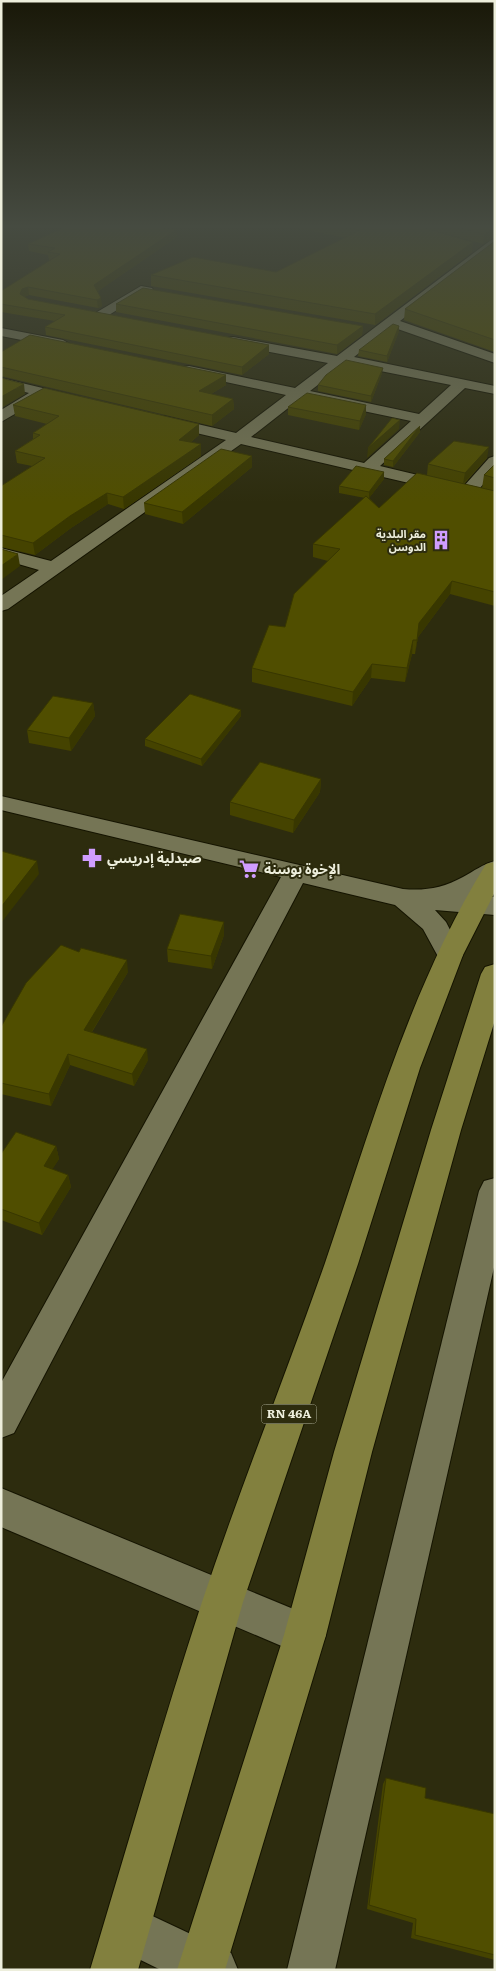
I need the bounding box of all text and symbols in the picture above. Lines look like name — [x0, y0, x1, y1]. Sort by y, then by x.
place label: مقر البلدية الدوسن — [376, 525, 426, 554]
building icon: مقر البلدية الدوسن — [430, 529, 452, 551]
pharmacy icon: صيدلية إدريسي — [81, 847, 103, 869]
place label: صيدلية إدريسي — [107, 847, 202, 869]
supermarket icon: الإخوة بوسنة — [238, 858, 260, 880]
place label: الإخوة بوسنة — [264, 858, 341, 879]
road number: RN 46A — [262, 1405, 316, 1424]

